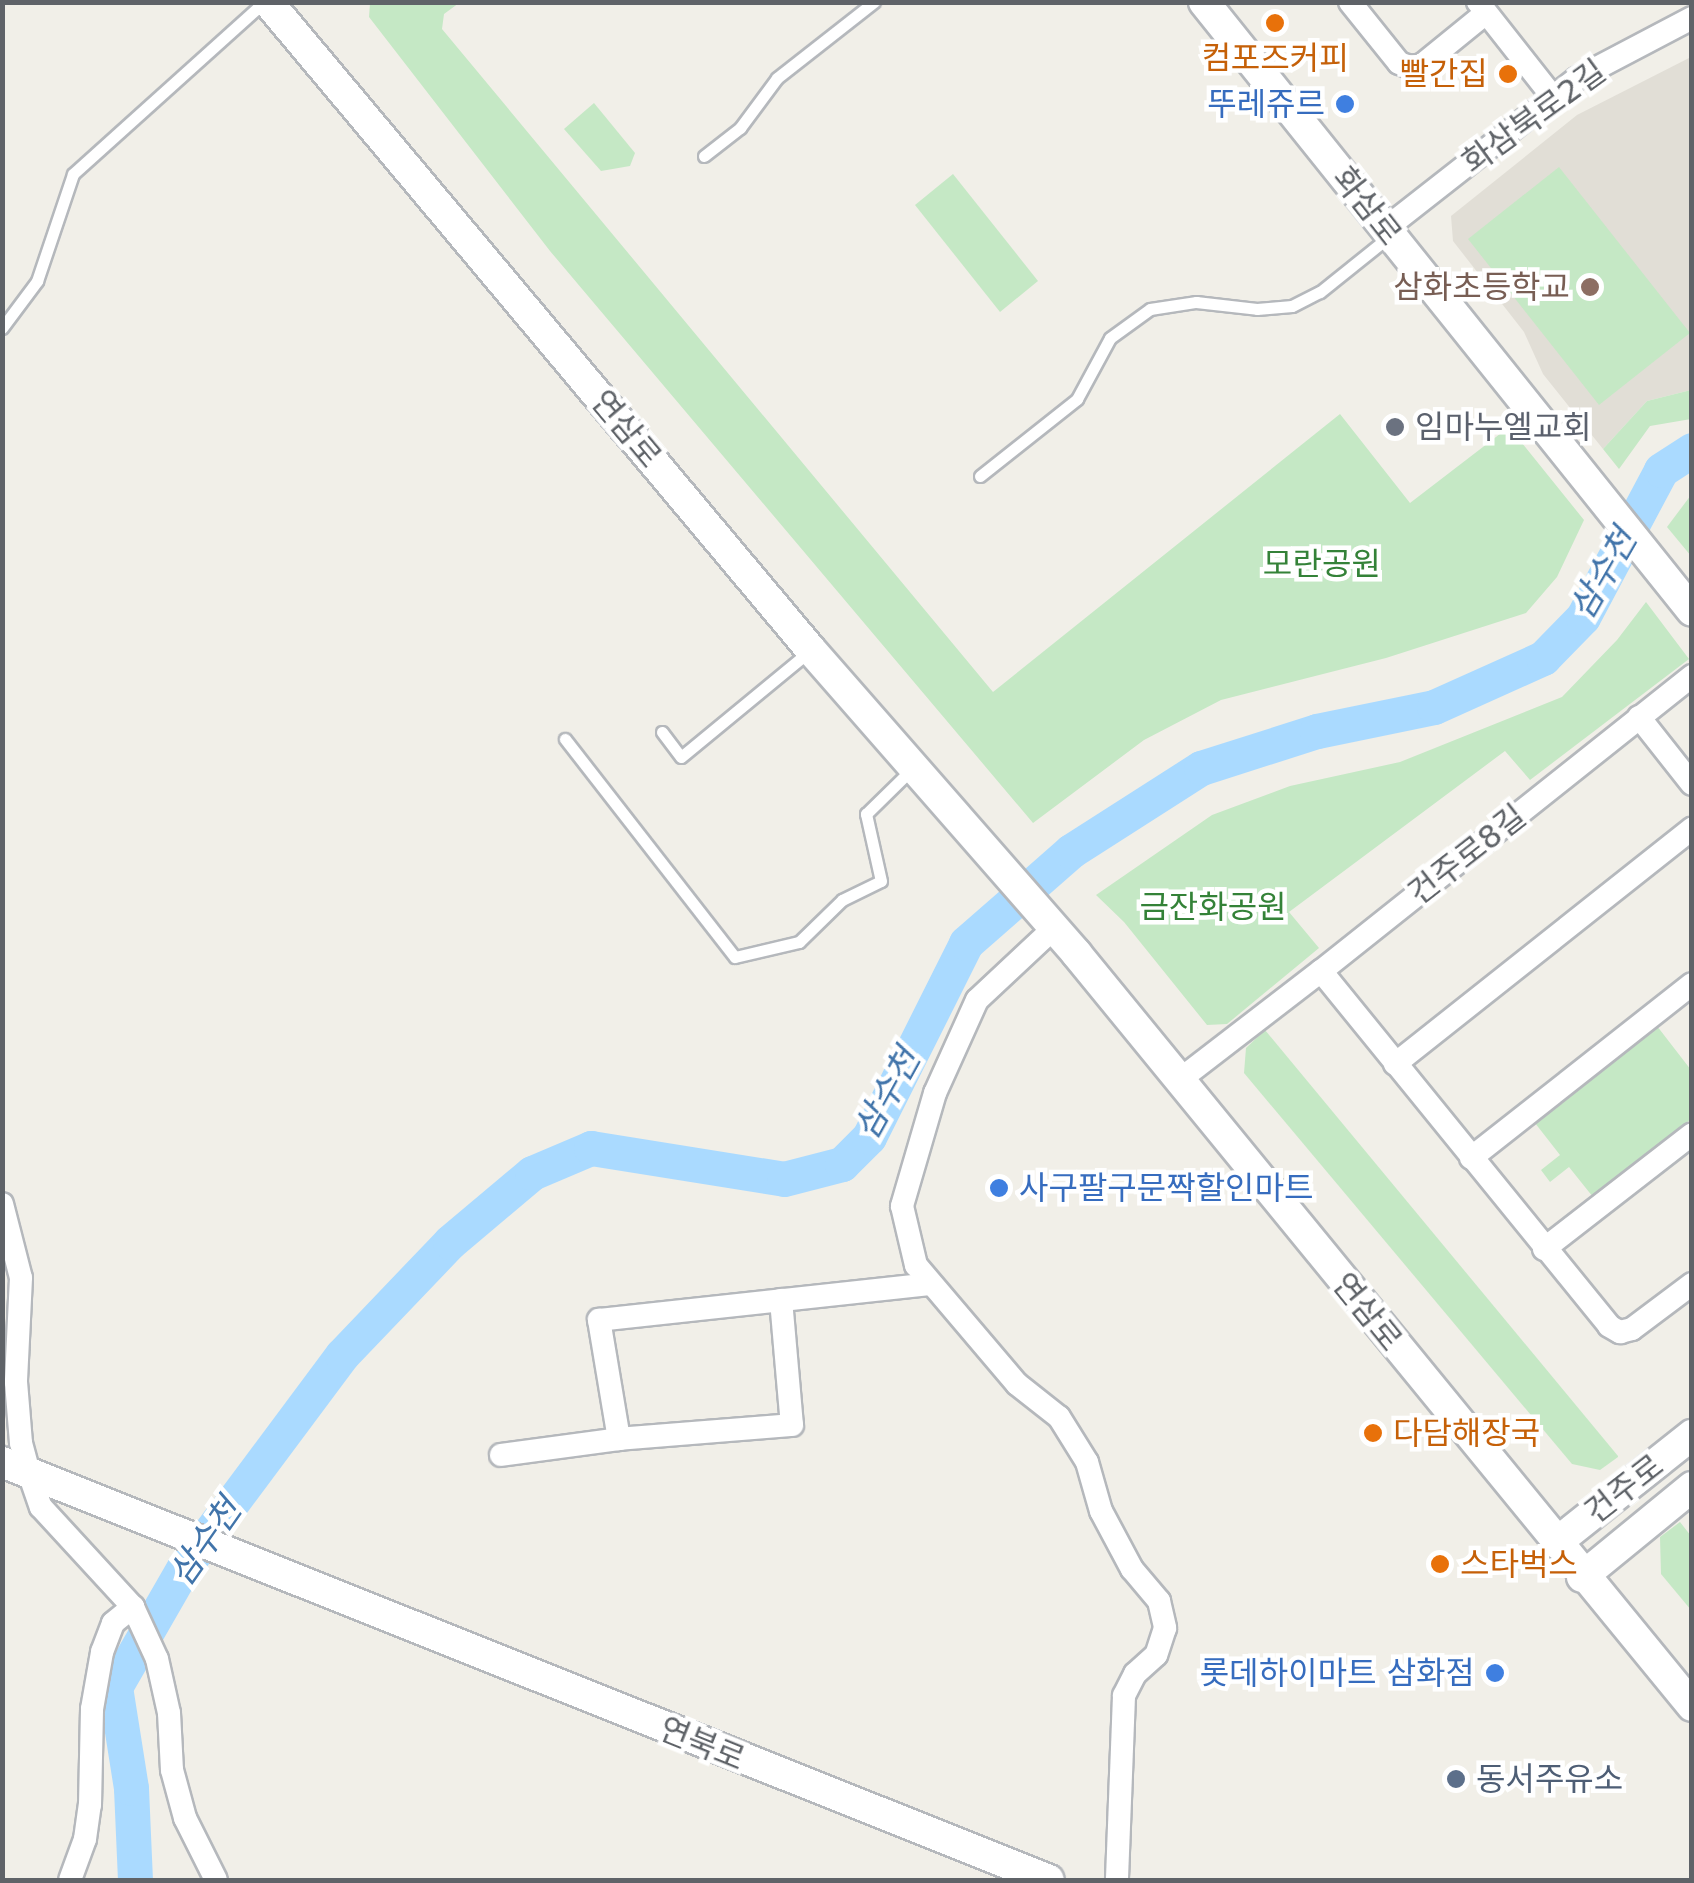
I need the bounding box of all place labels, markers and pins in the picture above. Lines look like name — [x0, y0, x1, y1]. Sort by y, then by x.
marker: 컴포즈커피 — [1264, 12, 1286, 34]
place label: 컴포즈커피 — [1201, 39, 1349, 77]
place label: 빨간집 — [1400, 55, 1488, 93]
marker: 빨간집 — [1497, 63, 1519, 85]
place label: 뚜레쥬르 — [1207, 85, 1325, 123]
marker: 뚜레쥬르 — [1334, 93, 1356, 115]
place label: 삼화초등학교 — [1393, 268, 1570, 306]
marker: 삼화초등학교 — [1579, 276, 1601, 298]
place label: 임마누엘교회 — [1415, 408, 1592, 446]
marker: 임마누엘교회 — [1384, 416, 1406, 438]
place label: 사구팔구문짝할인마트 — [1019, 1169, 1313, 1207]
marker: 사구팔구문짝할인마트 — [988, 1177, 1010, 1199]
place label: 다담해장국 — [1393, 1414, 1540, 1452]
marker: 다담해장국 — [1362, 1422, 1384, 1444]
place label: 스타벅스 — [1460, 1545, 1578, 1583]
marker: 스타벅스 — [1429, 1553, 1451, 1575]
place label: 롯데하이마트 삼화점 — [1200, 1654, 1475, 1692]
marker: 롯데하이마트 삼화점 — [1484, 1662, 1506, 1684]
place label: 동서주유소 — [1476, 1760, 1623, 1798]
marker: 동서주유소 — [1445, 1768, 1467, 1790]

